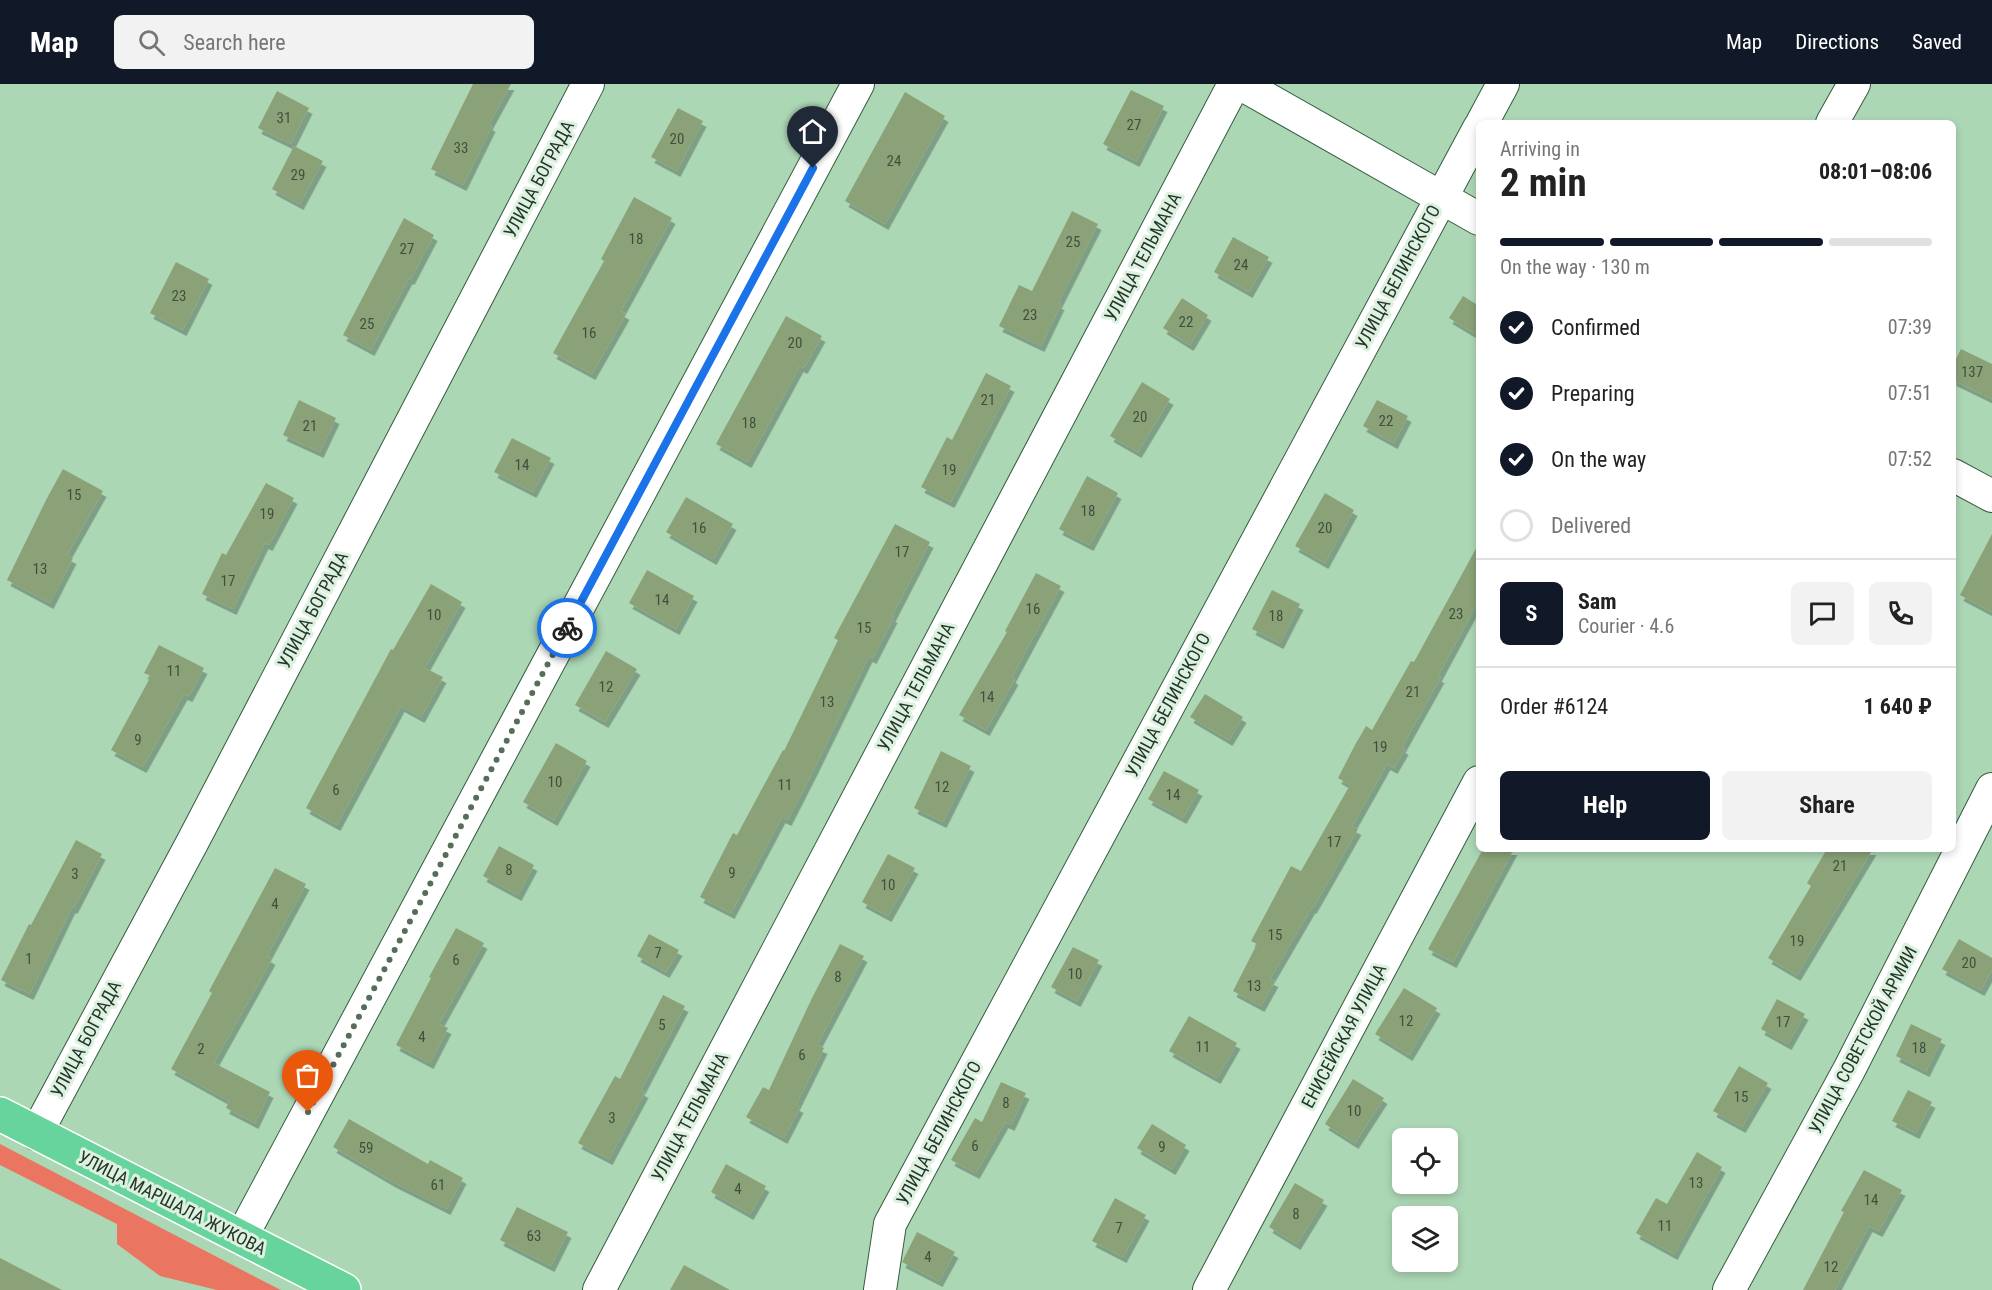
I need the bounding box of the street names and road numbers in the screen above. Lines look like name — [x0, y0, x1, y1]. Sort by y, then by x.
street label: УЛИЦА БОГРАДА — [499, 116, 578, 241]
street label: УЛИЦА ТЕЛЬМАНА — [1100, 188, 1186, 325]
street label: УЛИЦА БЕЛИНСКОГО — [1351, 201, 1444, 352]
street label: УЛИЦА БОГРАДА — [273, 547, 352, 672]
street label: УЛИЦА ТЕЛЬМАНА — [873, 618, 959, 755]
street label: УЛИЦА БЕЛИНСКОГО — [1121, 629, 1214, 780]
street label: УЛИЦА СОВЕТСКОЙ АРМИИ — [1804, 942, 1921, 1137]
street label: ЕНИСЕЙСКАЯ УЛИЦА — [1297, 960, 1391, 1111]
street label: УЛИЦА БОГРАДА — [46, 976, 125, 1101]
street label: УЛИЦА ТЕЛЬМАНА — [647, 1048, 733, 1185]
street label: УЛИЦА БЕЛИНСКОГО — [892, 1057, 985, 1208]
street label: УЛИЦА МАРШАЛА ЖУКОВА — [75, 1146, 270, 1259]

